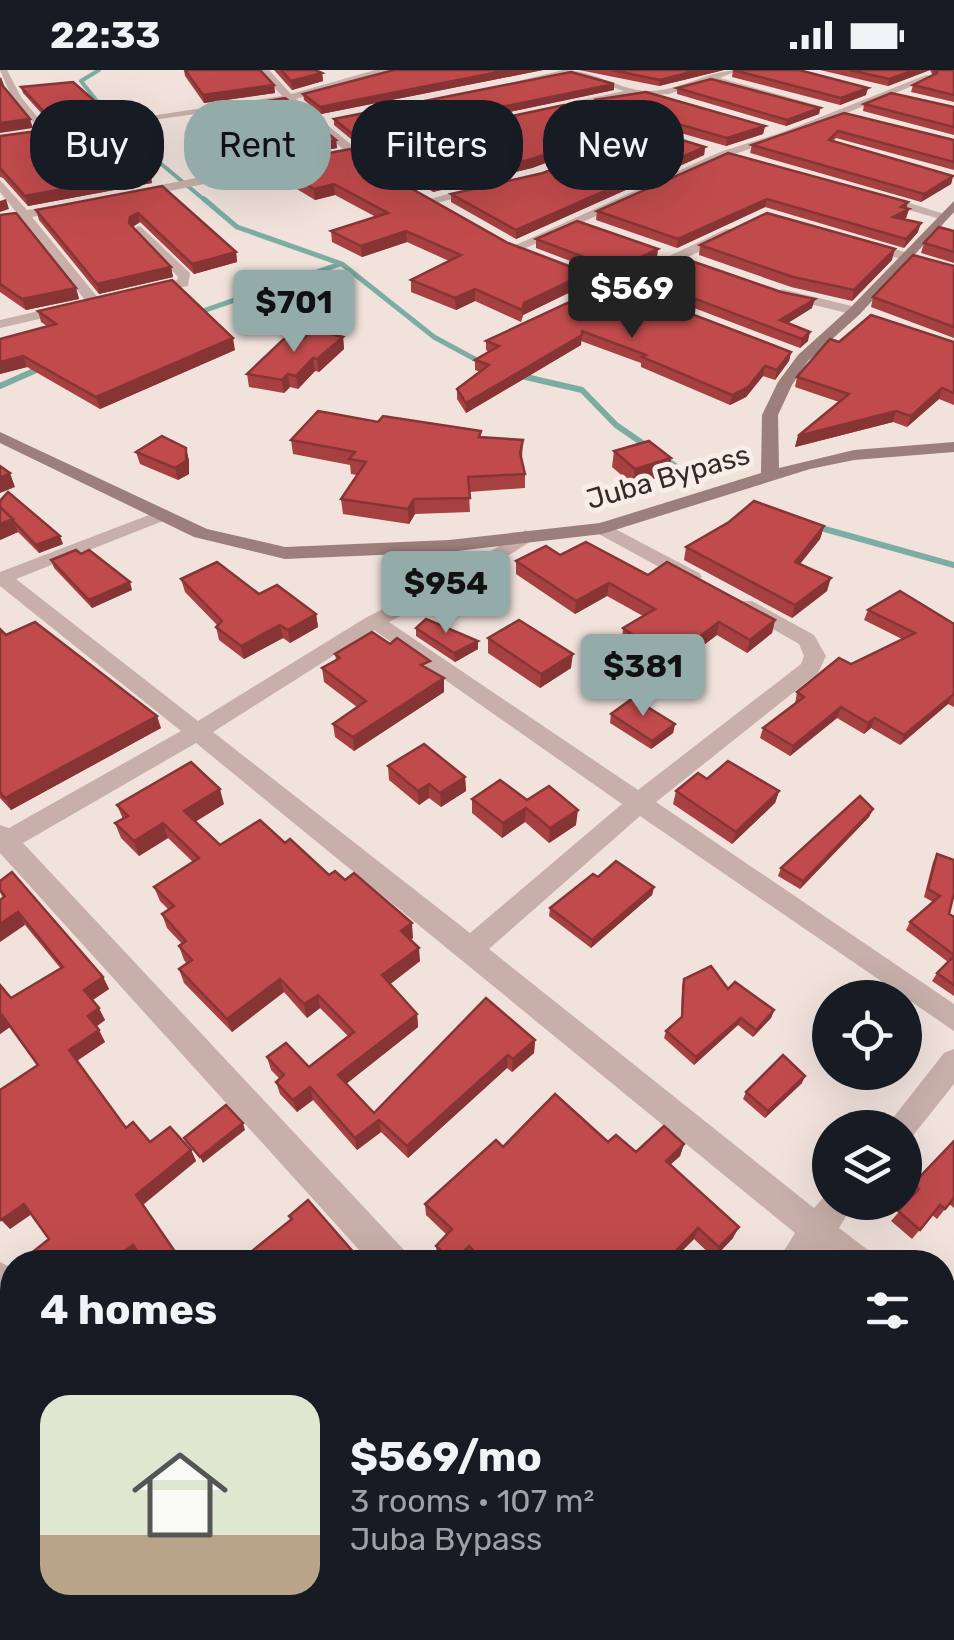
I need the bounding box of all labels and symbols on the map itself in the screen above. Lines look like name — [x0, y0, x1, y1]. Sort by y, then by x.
pin: $569 — [573, 256, 691, 341]
pin: $701 — [235, 270, 353, 355]
street label: Juba Bypass — [583, 438, 753, 516]
pin: $954 — [387, 551, 505, 636]
pin: $381 — [584, 634, 702, 719]

